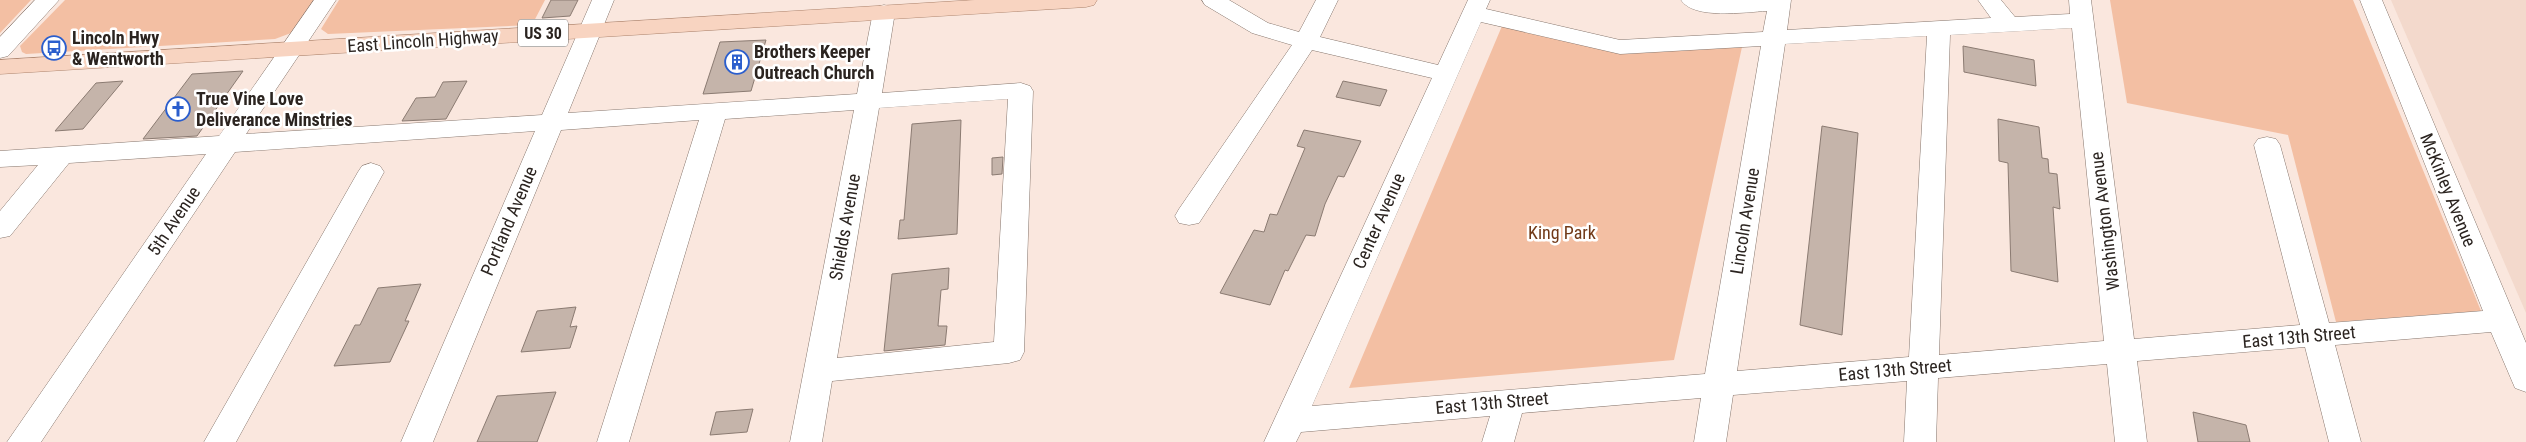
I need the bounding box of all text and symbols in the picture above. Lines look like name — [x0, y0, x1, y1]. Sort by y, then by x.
road number: US 30 — [518, 19, 568, 46]
street label: East Lincoln Highway — [347, 25, 500, 56]
place label: Lincoln Hwy & Wentworth — [72, 27, 164, 69]
bus stop icon: Lincoln Hwy & Wentworth — [41, 35, 67, 61]
place label: Brothers Keeper Outreach Church — [754, 41, 874, 83]
building icon: Brothers Keeper Outreach Church — [724, 49, 750, 75]
place label: True Vine Love Deliverance Minstries — [196, 88, 353, 130]
church icon: True Vine Love Deliverance Minstries — [165, 96, 191, 122]
street label: McKinley Avenue — [2416, 130, 2481, 250]
street label: Washington Avenue — [2086, 151, 2123, 292]
street label: Portland Avenue — [476, 163, 541, 279]
street label: Lincoln Avenue — [1726, 166, 1763, 276]
street label: Center Avenue — [1348, 170, 1409, 272]
street label: Shields Avenue — [825, 172, 864, 282]
street label: 5th Avenue — [143, 182, 204, 259]
park label: King Park — [1528, 222, 1596, 243]
street label: East 13th Street — [2242, 321, 2356, 352]
street label: East 13th Street — [1838, 354, 1952, 385]
street label: East 13th Street — [1435, 387, 1549, 418]

